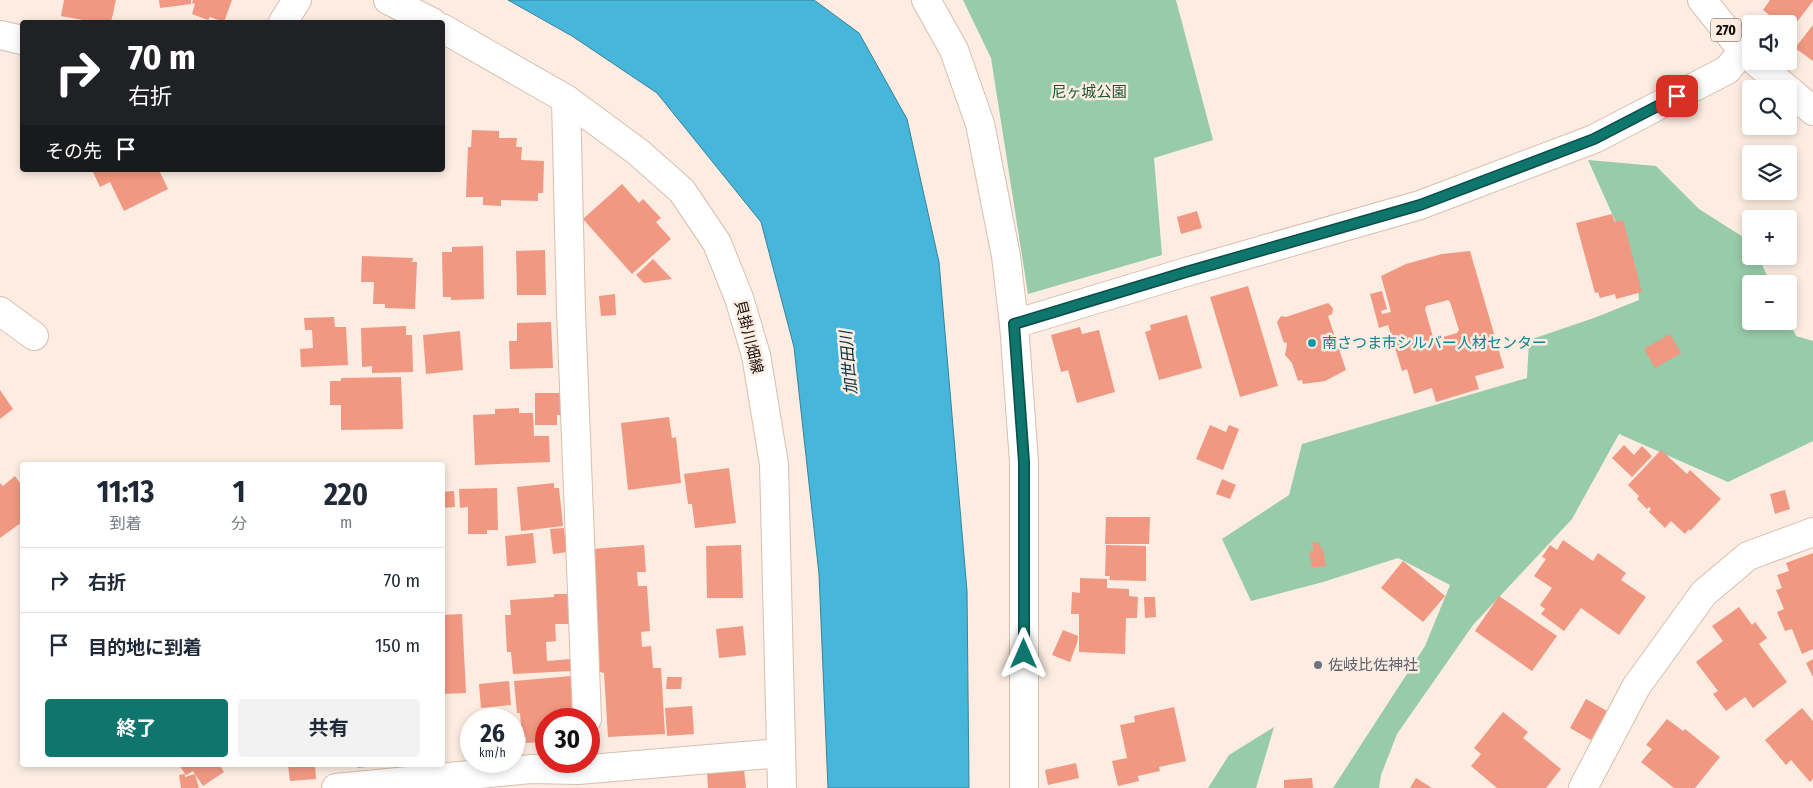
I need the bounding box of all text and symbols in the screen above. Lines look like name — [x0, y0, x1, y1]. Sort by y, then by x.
map controls — [1742, 15, 1797, 330]
button: sound — [1742, 15, 1797, 70]
road number: 270 — [1711, 18, 1741, 42]
text: 70 m — [128, 36, 196, 78]
icon: right — [45, 40, 110, 105]
pin — [1656, 75, 1698, 117]
button: search — [1742, 80, 1797, 135]
icon: arrive — [1663, 82, 1691, 110]
text: 右折 — [128, 83, 172, 110]
park label: 尼ヶ城公園 — [1051, 83, 1127, 101]
icon: arrive — [112, 135, 140, 163]
text: その先 — [45, 140, 102, 163]
button: layers — [1742, 145, 1797, 200]
button: + — [1742, 210, 1797, 265]
button: − — [1742, 275, 1797, 330]
street label: 貝掛川畑線 — [731, 298, 767, 376]
water label: 加世田川 — [836, 328, 861, 396]
place label: 南さつま市シルバー人材センター — [1322, 334, 1547, 352]
marker: 南さつま市シルバー人材センター — [1306, 337, 1318, 349]
text: 11:13 — [97, 474, 154, 510]
text: 1 — [233, 474, 246, 510]
text: 220 — [324, 477, 368, 513]
text: m — [340, 513, 352, 532]
text: 到着 — [110, 514, 142, 533]
text: 分 — [231, 514, 247, 533]
icon: right — [45, 566, 73, 594]
text: 70 m — [384, 569, 420, 592]
text: 右折 — [88, 571, 126, 594]
position arrow — [997, 627, 1049, 679]
icon: arrive — [45, 631, 73, 659]
text: 150 m — [375, 634, 420, 657]
text: 目的地に到着 — [88, 636, 202, 659]
place label: 佐岐比佐神社 — [1328, 656, 1418, 674]
marker: 佐岐比佐神社 — [1312, 659, 1324, 671]
button: 終了 — [45, 699, 228, 757]
button: 共有 — [238, 699, 420, 757]
speed limit sign: 30 — [535, 708, 600, 773]
text: 26 — [480, 719, 505, 749]
text: km/h — [479, 746, 506, 760]

